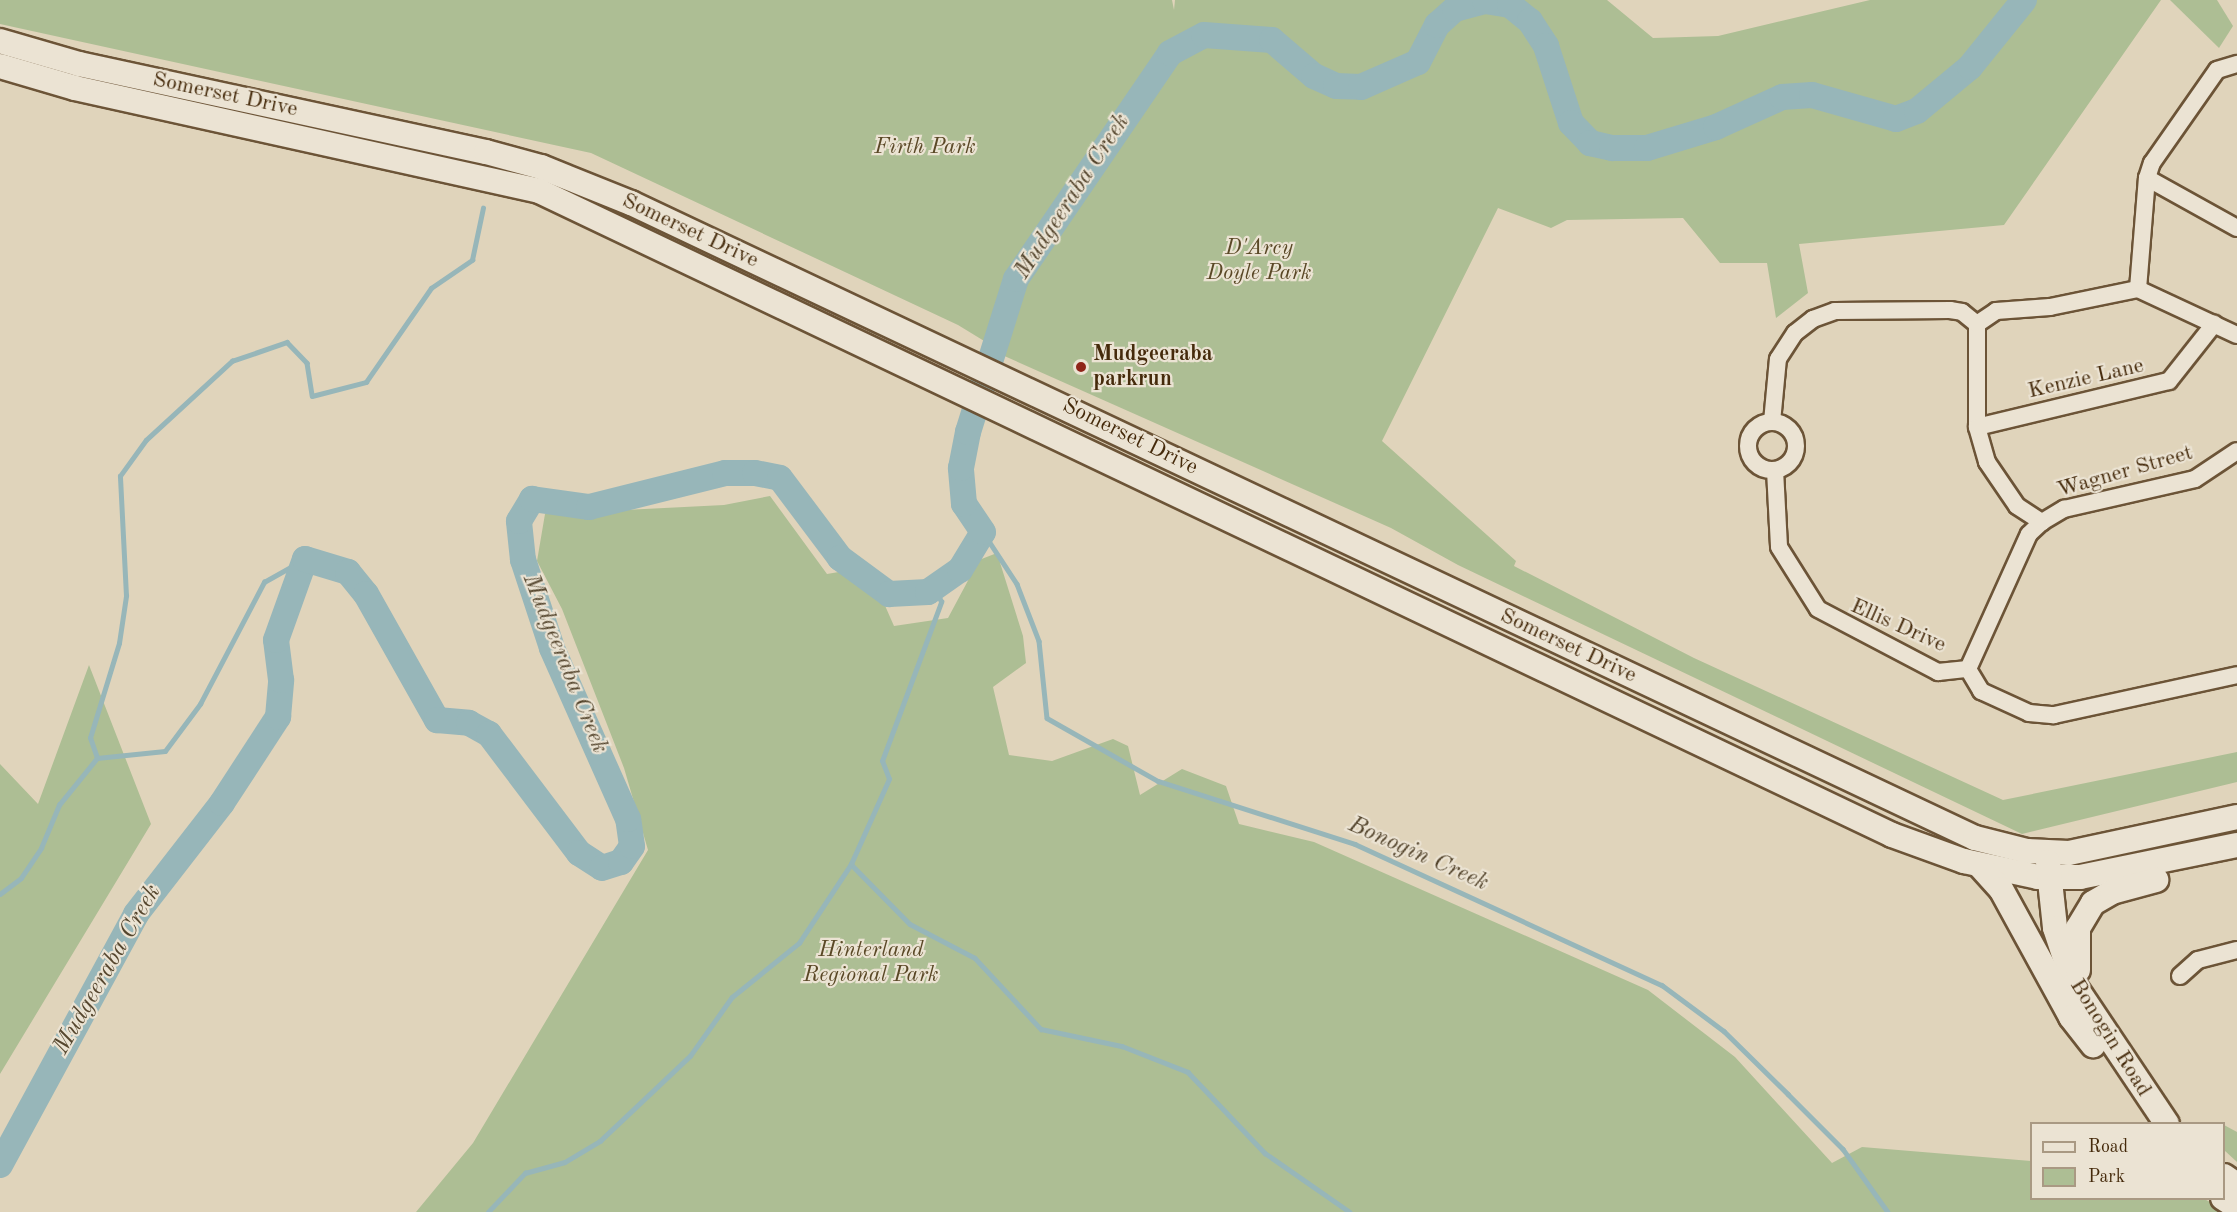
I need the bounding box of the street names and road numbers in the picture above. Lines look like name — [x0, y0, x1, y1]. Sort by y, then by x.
street label: Somerset Drive — [150, 67, 300, 123]
street label: Somerset Drive — [618, 188, 762, 274]
street label: Kenzie Lane — [2025, 353, 2147, 405]
street label: Somerset Drive — [1058, 393, 1202, 481]
street label: Wagner Street — [2054, 440, 2196, 504]
street label: Ellis Drive — [1846, 593, 1950, 659]
street label: Somerset Drive — [1496, 603, 1640, 689]
street label: Bonogin Road — [2063, 974, 2157, 1102]

